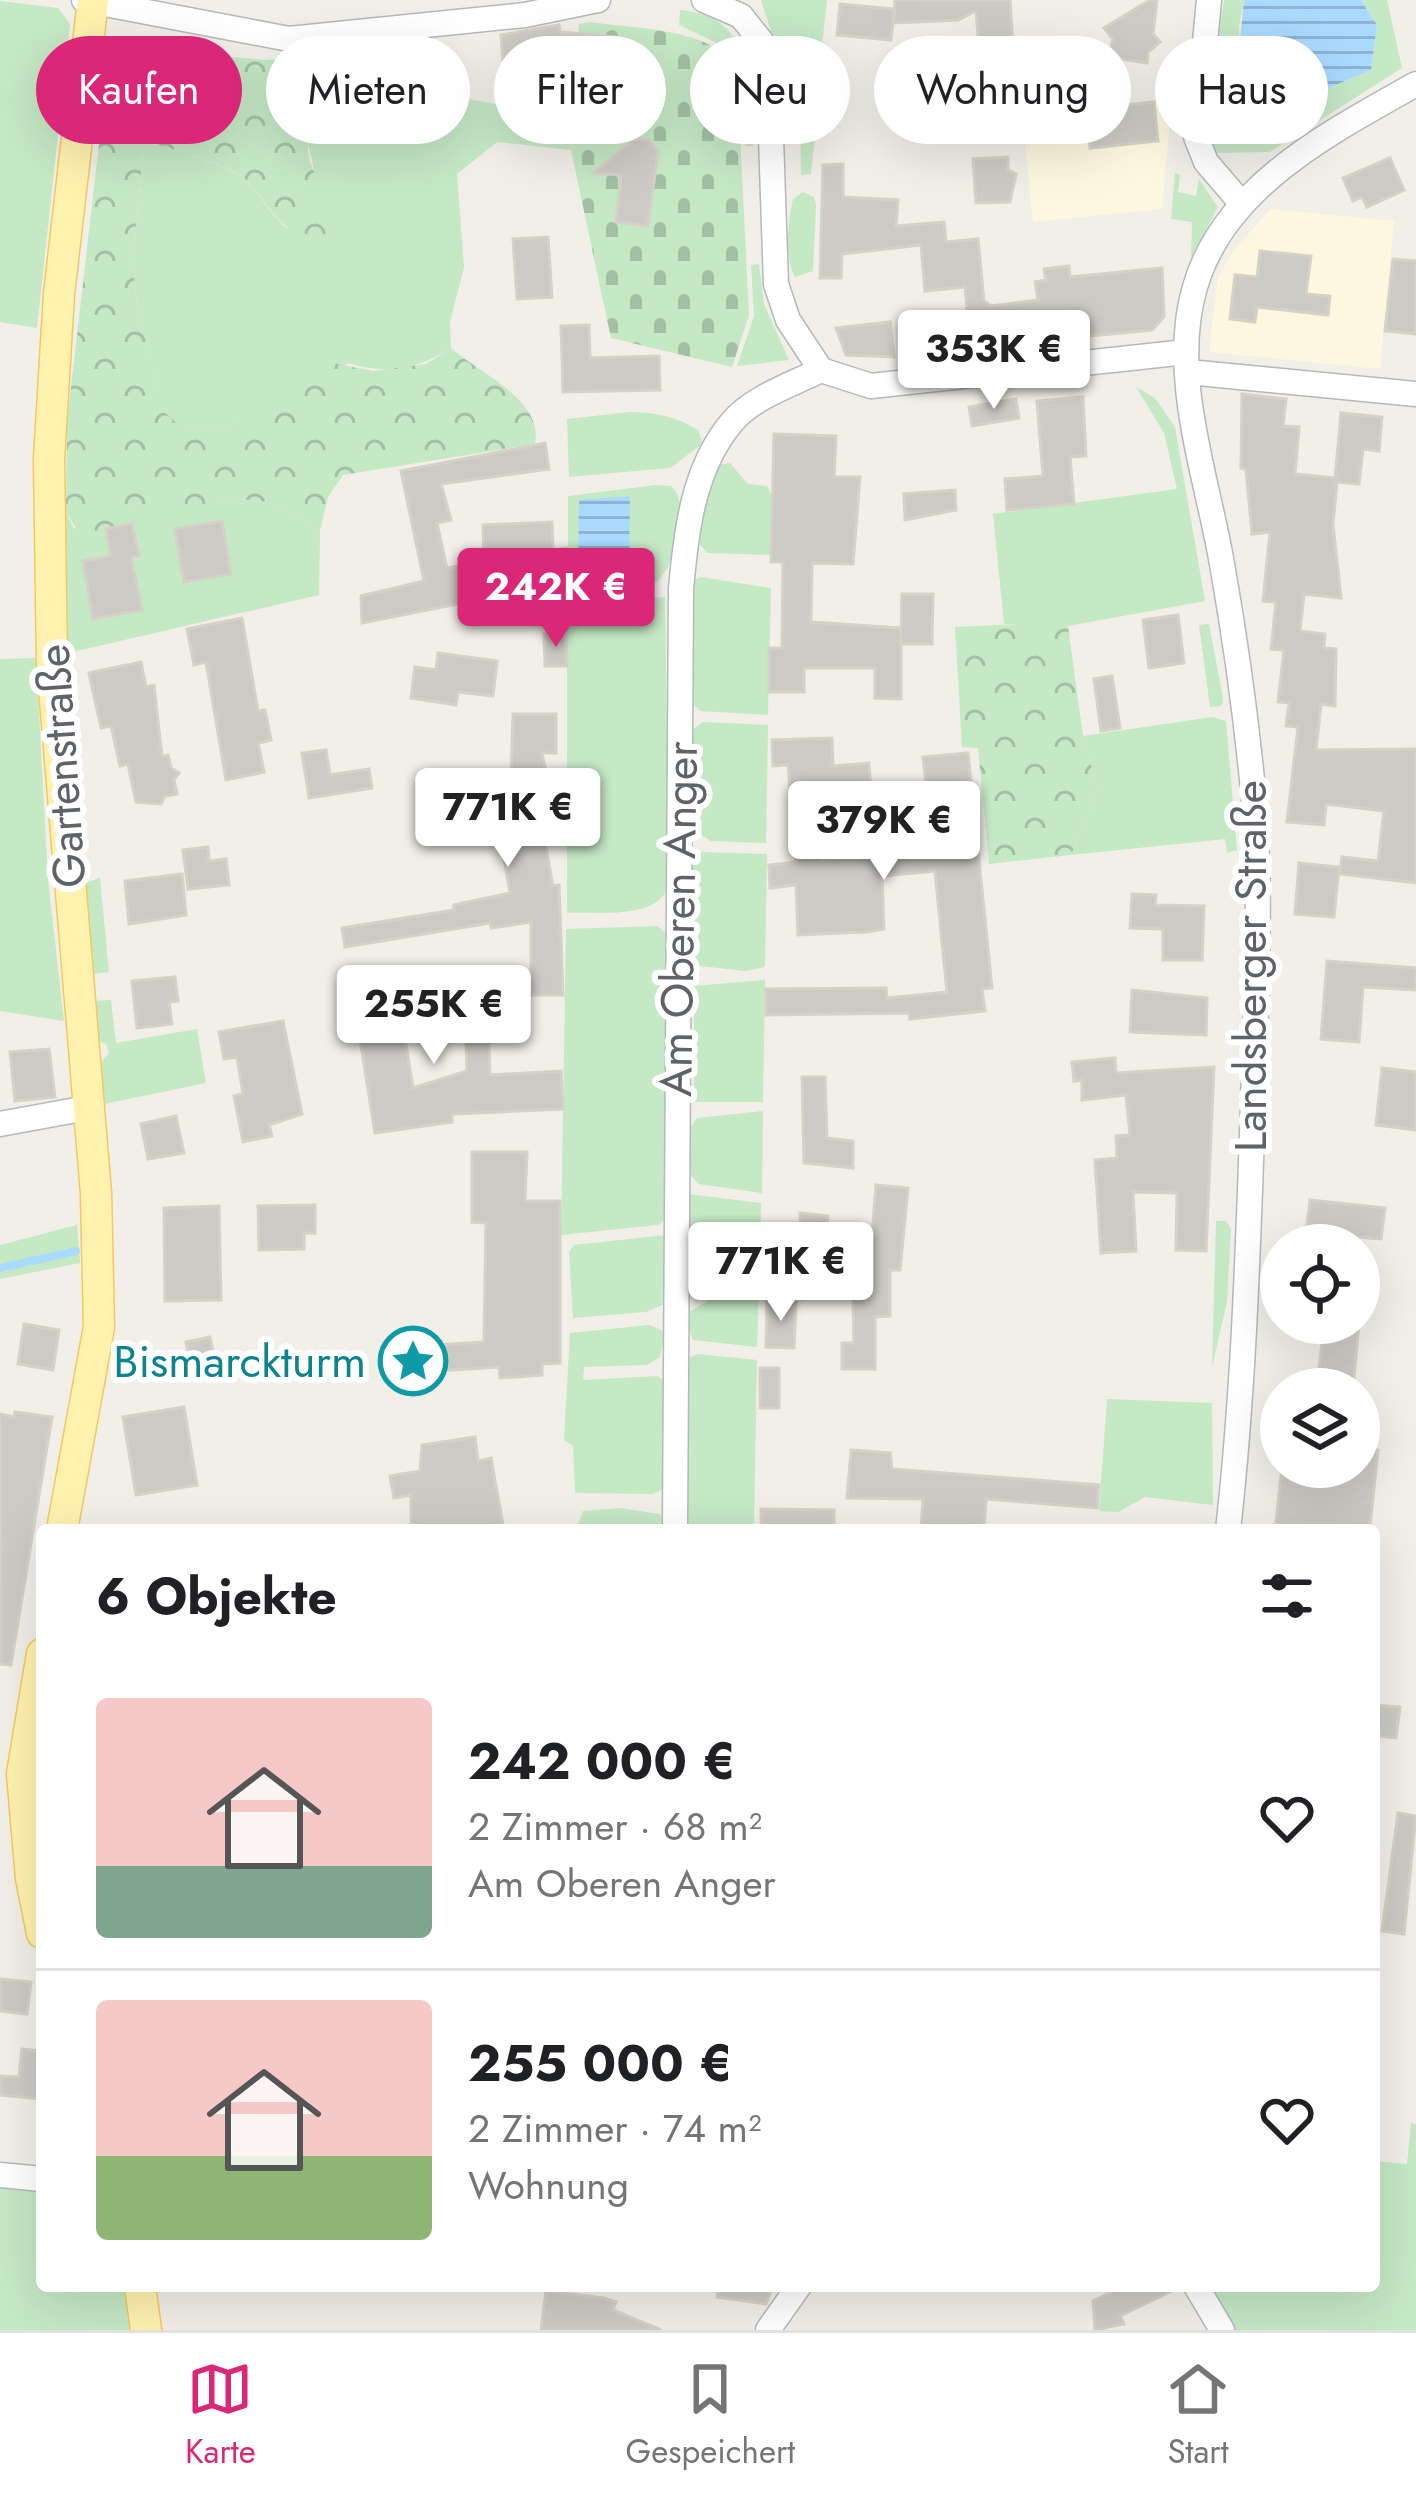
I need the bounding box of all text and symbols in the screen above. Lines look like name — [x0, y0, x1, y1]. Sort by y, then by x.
chip: Kaufen — [36, 36, 242, 144]
chip: Mieten — [266, 36, 470, 144]
chip: Filter — [494, 36, 666, 144]
chip: Neu — [690, 36, 850, 144]
chip: Wohnung — [874, 36, 1131, 144]
chip: Haus — [1155, 36, 1328, 144]
pin: 353K € — [896, 310, 1092, 412]
text: 353K € — [925, 320, 1063, 377]
pin: 242K € — [458, 548, 654, 650]
text: 242K € — [485, 558, 627, 615]
street label: Gartenstraße — [21, 642, 102, 890]
street label: Am Oberen Anger — [643, 740, 714, 1097]
pin: 771K € — [410, 768, 606, 870]
text: 771K € — [442, 778, 574, 835]
street label: Landsberger Straße — [1218, 780, 1283, 1152]
pin: 379K € — [786, 781, 982, 883]
text: 379K € — [815, 791, 953, 848]
pin: 255K € — [336, 965, 532, 1067]
text: 255K € — [364, 975, 504, 1032]
pin: 771K € — [683, 1222, 879, 1324]
map controls — [1260, 1224, 1380, 1488]
button: locate — [1260, 1224, 1380, 1344]
text: 771K € — [715, 1232, 847, 1289]
place icon: Bismarckturm — [378, 1326, 448, 1396]
place label: Bismarckturm — [113, 1329, 366, 1394]
button: layers — [1260, 1368, 1380, 1488]
text: 6 Objekte — [96, 1559, 337, 1633]
icon: filters — [1254, 1563, 1320, 1629]
text: 242 000 € — [468, 1724, 736, 1798]
icon: home — [192, 1746, 336, 1890]
icon: heart — [1254, 1785, 1320, 1851]
text: 2 Zimmer · 68 m² — [468, 1798, 762, 1855]
text: Am Oberen Anger — [468, 1855, 776, 1912]
text: 255 000 € — [468, 2026, 733, 2100]
icon: home — [192, 2048, 336, 2192]
icon: heart — [1254, 2087, 1320, 2153]
text: 2 Zimmer · 74 m² — [468, 2100, 762, 2157]
text: Wohnung — [468, 2157, 629, 2214]
tab: Karte — [185, 2356, 256, 2475]
tab: Gespeichert — [626, 2356, 795, 2475]
tab: Start — [1165, 2356, 1231, 2475]

